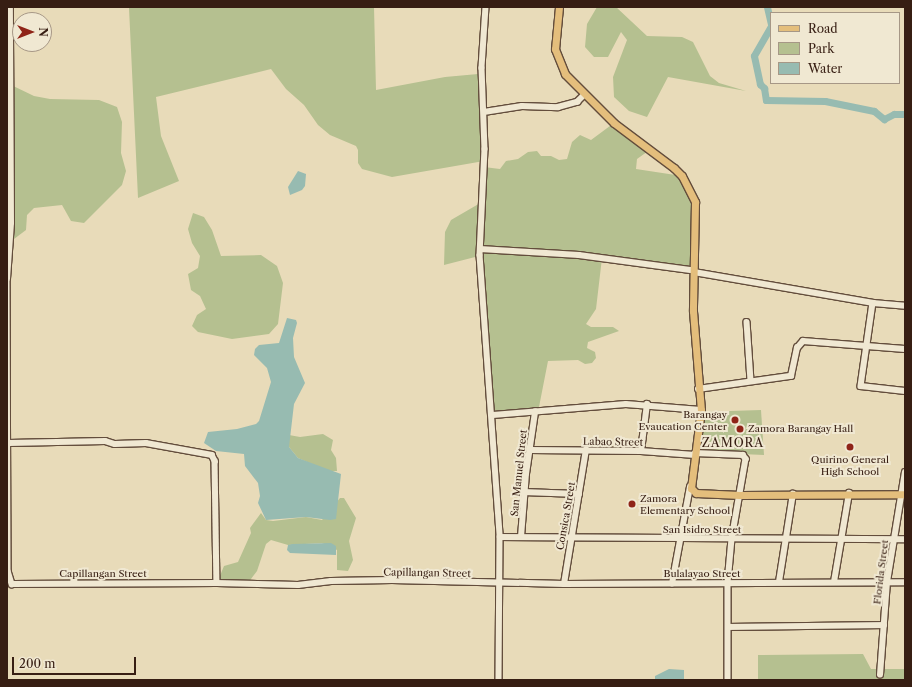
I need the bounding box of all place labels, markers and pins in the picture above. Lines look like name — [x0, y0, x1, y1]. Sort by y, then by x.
place label: Barangay Evaucation Center — [639, 408, 727, 432]
marker: Barangay Evaucation Center — [730, 415, 740, 425]
place label: Zamora Barangay Hall — [748, 423, 854, 435]
marker: Zamora Barangay Hall — [735, 424, 745, 434]
marker: Quirino General High School — [845, 442, 855, 452]
place label: Quirino General High School — [811, 453, 889, 476]
place label: Zamora Elementary School — [640, 492, 731, 516]
marker: Zamora Elementary School — [627, 499, 637, 509]

